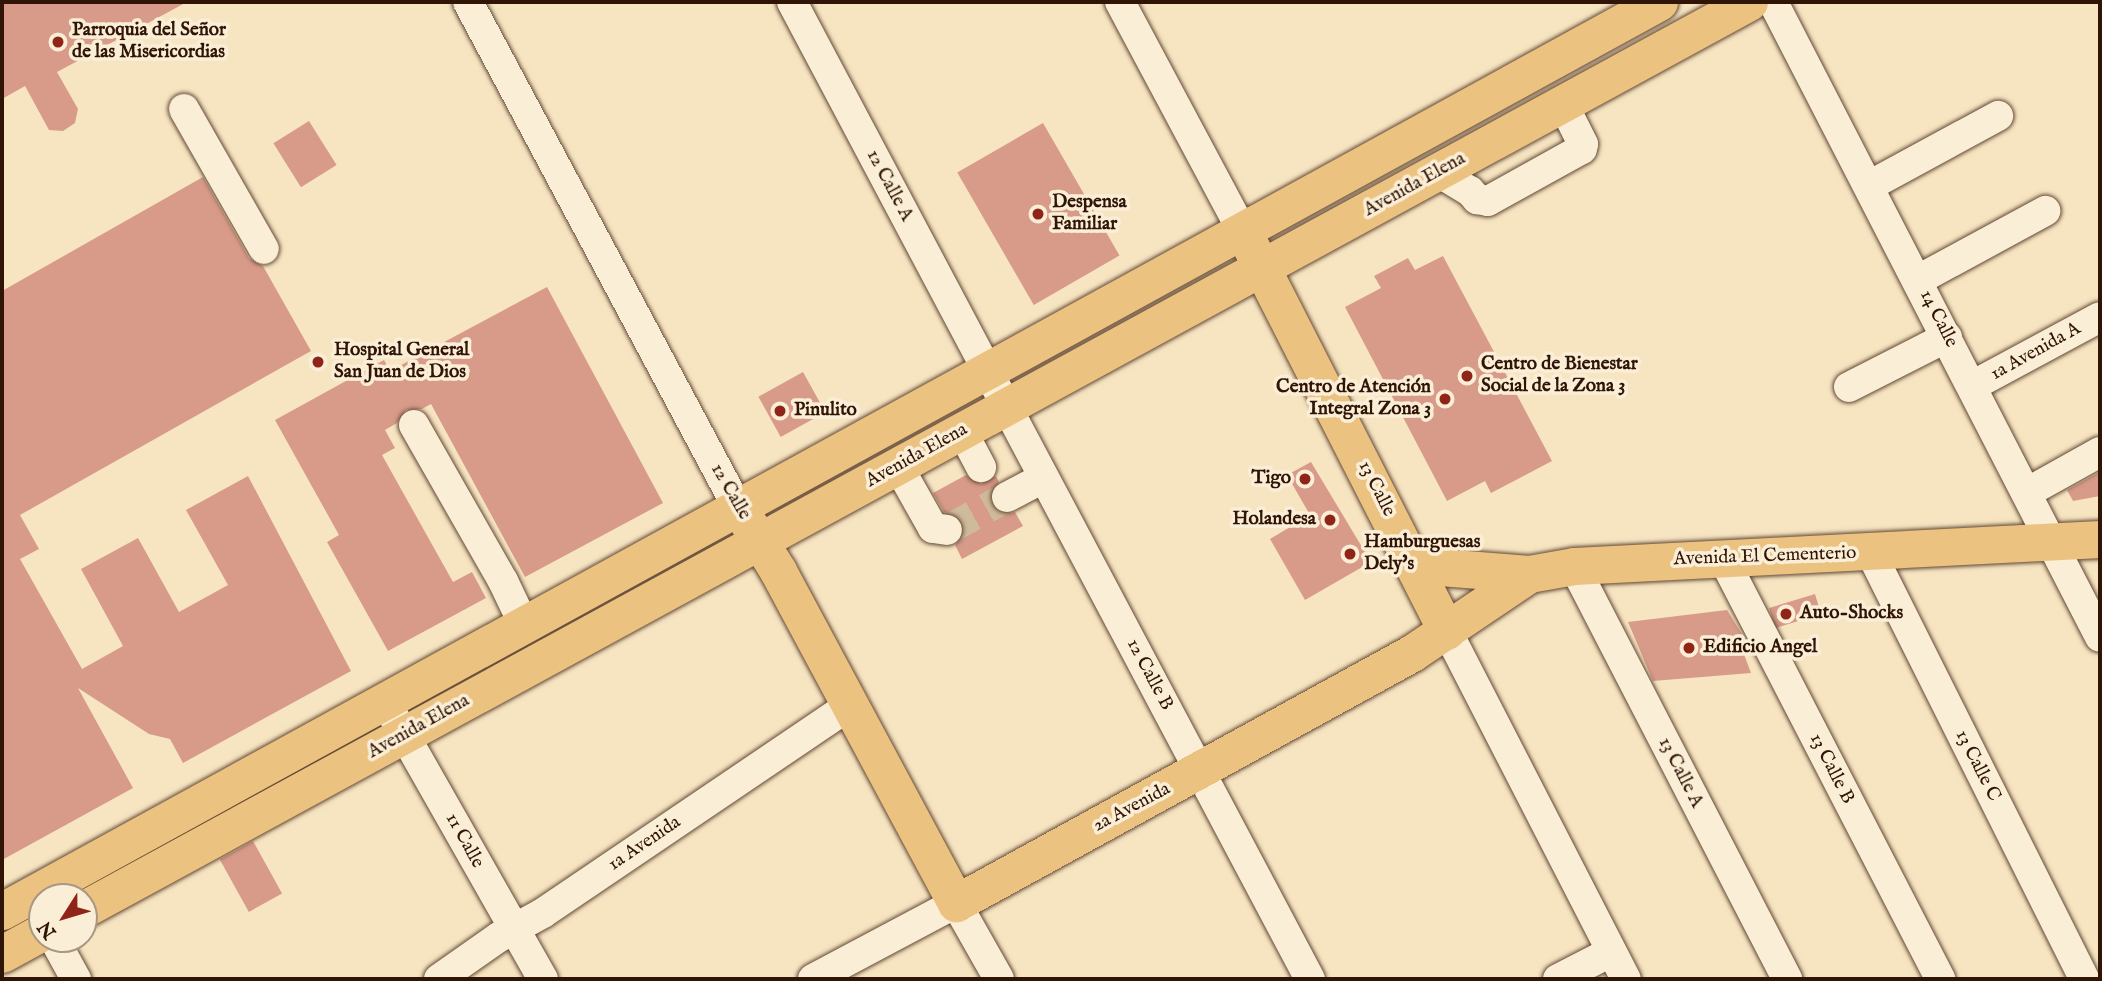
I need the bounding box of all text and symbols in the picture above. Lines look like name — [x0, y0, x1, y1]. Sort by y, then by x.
place label: Parroquia del Señor de las Misericordias — [72, 20, 226, 64]
marker: Parroquia del Señor de las Misericordias — [50, 34, 66, 50]
street label: 12 Calle A — [861, 146, 917, 226]
street label: Avenida Elena — [1360, 148, 1470, 222]
place label: Despensa Familiar — [1052, 192, 1127, 236]
marker: Despensa Familiar — [1030, 206, 1046, 222]
street label: 14 Calle — [1914, 286, 1962, 352]
street label: 1a Avenida A — [1987, 318, 2085, 386]
place label: Hospital General San Juan de Dios — [334, 340, 469, 384]
marker: Hospital General San Juan de Dios — [308, 352, 328, 372]
place label: Centro de Bienestar Social de la Zona 3 — [1481, 354, 1638, 398]
marker: Centro de Bienestar Social de la Zona 3 — [1459, 368, 1475, 384]
place label: Centro de Atención Integral Zona 3 — [1276, 377, 1431, 421]
marker: Centro de Atención Integral Zona 3 — [1437, 391, 1453, 407]
place label: Pinulito — [794, 400, 857, 422]
marker: Pinulito — [772, 403, 788, 419]
street label: Avenida Elena — [862, 419, 972, 493]
street label: 13 Calle — [1352, 457, 1400, 521]
street label: 12 Calle — [705, 460, 755, 524]
place label: Tigo — [1252, 468, 1291, 490]
marker: Tigo — [1297, 471, 1313, 487]
place label: Holandesa — [1233, 509, 1316, 531]
marker: Holandesa — [1322, 512, 1338, 528]
place label: Hamburguesas Dely's — [1364, 532, 1480, 576]
street label: Avenida El Cementerio — [1673, 542, 1857, 572]
marker: Hamburguesas Dely's — [1342, 546, 1358, 562]
place label: Auto-Shocks — [1800, 603, 1903, 625]
marker: Auto-Shocks — [1778, 606, 1794, 622]
street label: 12 Calle B — [1121, 635, 1177, 715]
place label: Edificio Angel — [1703, 637, 1817, 659]
marker: Edificio Angel — [1681, 640, 1697, 656]
street label: Avenida Elena — [364, 690, 474, 764]
street label: 13 Calle C — [1949, 727, 2005, 805]
street label: 13 Calle B — [1804, 730, 1858, 808]
street label: 13 Calle A — [1653, 734, 1707, 812]
street label: 2a Avenida — [1089, 778, 1175, 838]
street label: 11 Calle — [440, 810, 488, 872]
street label: 1a Avenida — [604, 812, 686, 876]
north arrow — [28, 883, 98, 953]
text: N — [33, 916, 62, 943]

